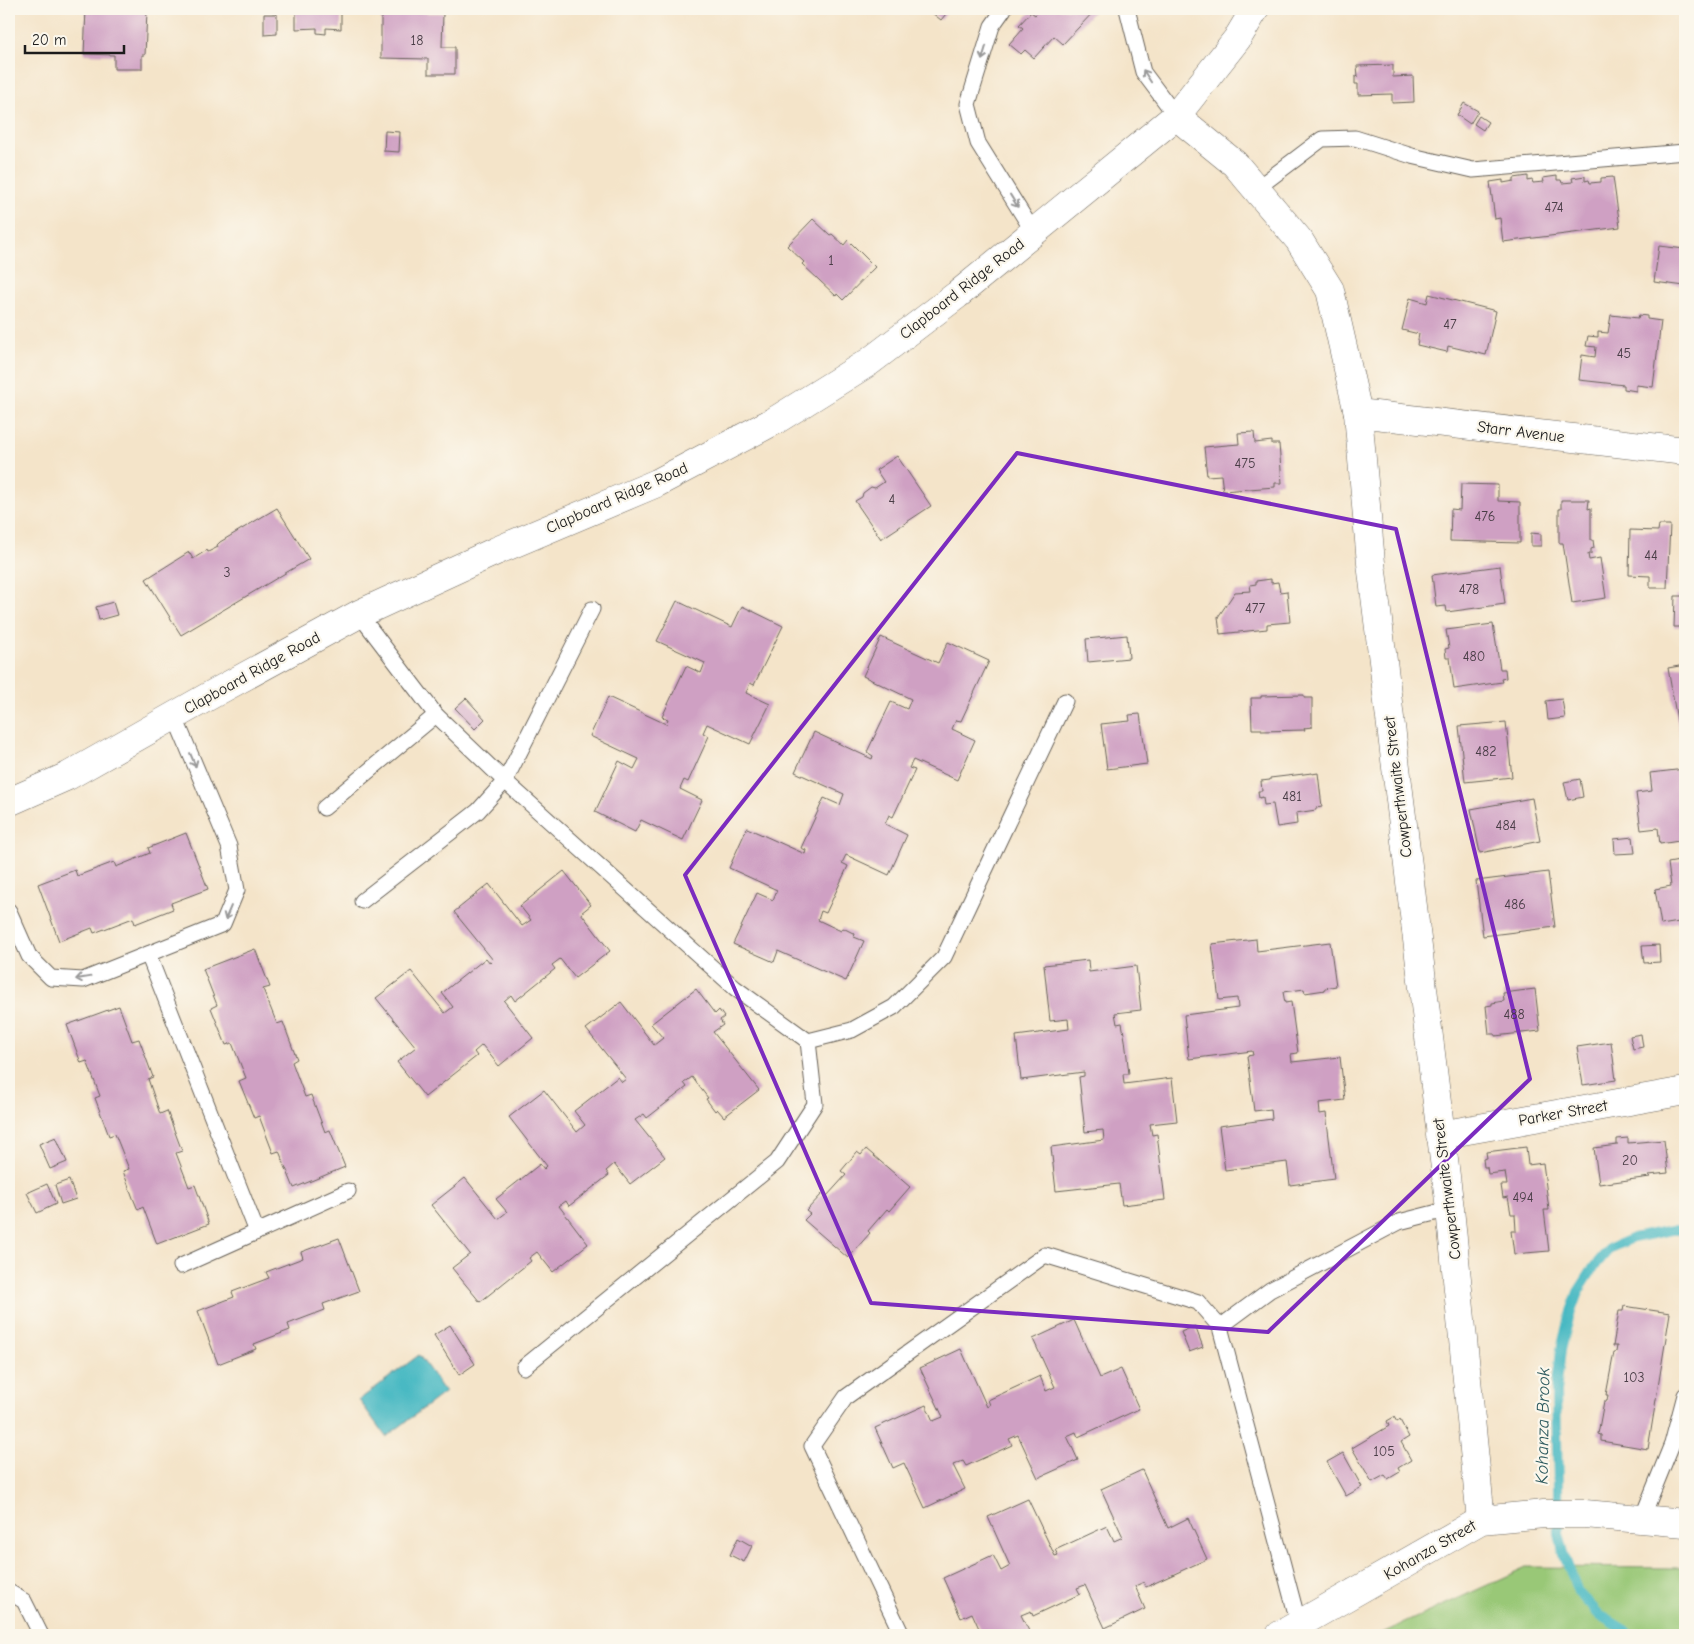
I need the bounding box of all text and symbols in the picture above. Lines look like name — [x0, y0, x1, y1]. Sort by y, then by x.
scale bar — [25, 22, 124, 54]
text: 20 m — [32, 31, 66, 49]
house number: 18 — [411, 32, 423, 49]
one-way arrow — [978, 44, 988, 60]
one-way arrow — [1142, 70, 1152, 84]
one-way arrow — [1010, 194, 1020, 208]
house number: 474 — [1544, 199, 1564, 216]
street label: Clapboard Ridge Road — [896, 235, 1028, 343]
house number: 1 — [828, 252, 834, 269]
house number: 47 — [1443, 316, 1457, 333]
house number: 45 — [1617, 345, 1631, 362]
street label: Starr Avenue — [1476, 418, 1566, 446]
house number: 475 — [1235, 455, 1256, 472]
street label: Clapboard Ridge Road — [543, 459, 691, 537]
house number: 4 — [889, 491, 896, 508]
house number: 476 — [1475, 508, 1495, 525]
house number: 44 — [1644, 547, 1658, 564]
house number: 3 — [223, 564, 231, 581]
house number: 478 — [1459, 581, 1479, 598]
house number: 477 — [1245, 600, 1265, 617]
street label: Clapboard Ridge Road — [181, 628, 323, 718]
house number: 480 — [1463, 648, 1485, 665]
street label: Cowperthwaite Street — [1380, 715, 1416, 859]
house number: 482 — [1475, 743, 1497, 760]
one-way arrow — [189, 752, 199, 767]
house number: 481 — [1282, 788, 1302, 805]
house number: 484 — [1496, 817, 1517, 834]
house number: 486 — [1504, 896, 1526, 913]
one-way arrow — [222, 905, 232, 920]
one-way arrow — [76, 974, 92, 984]
house number: 488 — [1503, 1006, 1525, 1023]
street label: Parker Street — [1517, 1096, 1609, 1130]
street label: Cowperthwaite Street — [1429, 1117, 1465, 1261]
house number: 20 — [1622, 1152, 1638, 1169]
house number: 494 — [1513, 1189, 1534, 1206]
water label: Kohanza Brook — [1531, 1367, 1555, 1485]
house number: 103 — [1623, 1369, 1645, 1386]
house number: 105 — [1373, 1443, 1395, 1460]
street label: Kohanza Street — [1381, 1516, 1480, 1584]

